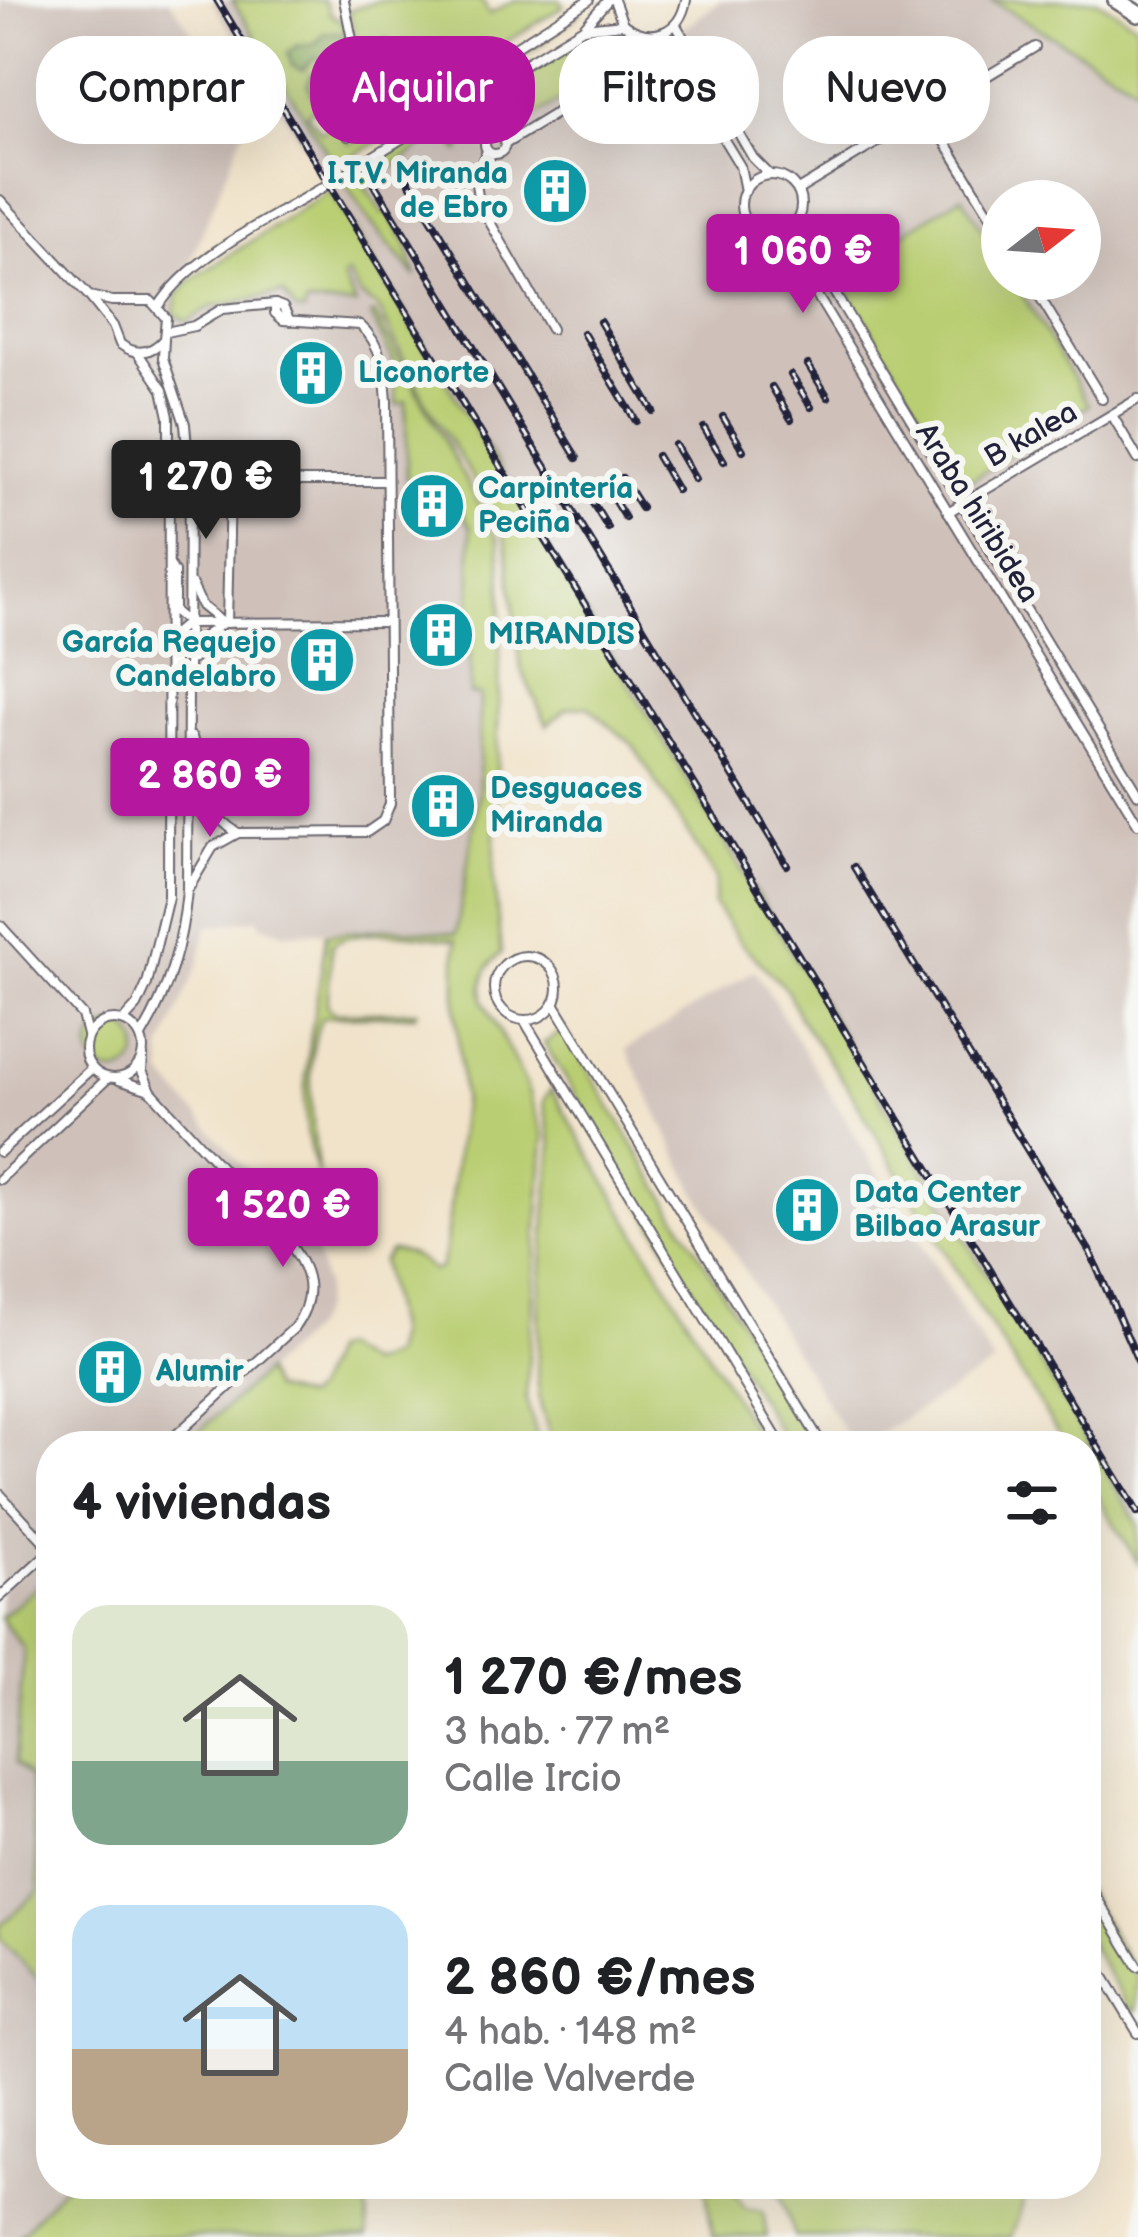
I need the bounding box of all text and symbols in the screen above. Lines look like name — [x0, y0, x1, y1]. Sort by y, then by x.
chip: Comprar — [36, 36, 286, 144]
chip: Alquilar — [310, 36, 535, 144]
chip: Filtros — [559, 36, 759, 144]
chip: Nuevo — [783, 36, 990, 144]
place label: I.T.V. Miranda de Ebro — [327, 156, 508, 226]
building icon: I.T.V. Miranda de Ebro — [520, 156, 590, 226]
north arrow — [981, 180, 1101, 300]
map controls — [981, 180, 1101, 300]
pin: 1 060 € — [692, 214, 914, 316]
text: 1 060 € — [733, 229, 873, 276]
building icon: Liconorte — [276, 338, 346, 408]
place label: Liconorte — [358, 355, 489, 391]
street label: B kalea — [978, 394, 1084, 476]
street label: Araba hiribidea — [907, 417, 1047, 609]
pin: 1 270 € — [95, 440, 317, 542]
text: 1 270 € — [138, 455, 274, 502]
building icon: Carpintería Peciña — [397, 471, 467, 541]
place label: Carpintería Peciña — [478, 471, 633, 541]
building icon: MIRANDIS — [406, 600, 476, 670]
place label: MIRANDIS — [488, 617, 635, 653]
place label: García Requejo Candelabro — [62, 625, 276, 695]
building icon: García Requejo Candelabro — [287, 625, 357, 695]
pin: 2 860 € — [99, 738, 321, 840]
text: 2 860 € — [137, 753, 283, 800]
building icon: Desguaces Miranda — [408, 771, 478, 841]
place label: Desguaces Miranda — [490, 771, 642, 841]
pin: 1 520 € — [172, 1168, 394, 1270]
building icon: Data Center Bilbao Arasur — [772, 1175, 842, 1245]
place label: Data Center Bilbao Arasur — [854, 1175, 1041, 1245]
text: 1 520 € — [215, 1183, 351, 1230]
building icon: Alumir — [75, 1337, 145, 1407]
place label: Alumir — [155, 1354, 245, 1390]
icon: filters — [999, 1470, 1065, 1536]
text: 4 viviendas — [72, 1473, 331, 1534]
text: 1 270 €/mes — [444, 1648, 742, 1709]
icon: home — [168, 1653, 312, 1797]
text: 3 hab. · 77 m² — [444, 1709, 670, 1756]
text: Calle Ircio — [444, 1756, 622, 1803]
text: 2 860 €/mes — [444, 1948, 756, 2009]
icon: home — [168, 1953, 312, 2097]
text: 4 hab. · 148 m² — [444, 2009, 697, 2056]
text: Calle Valverde — [444, 2056, 695, 2103]

